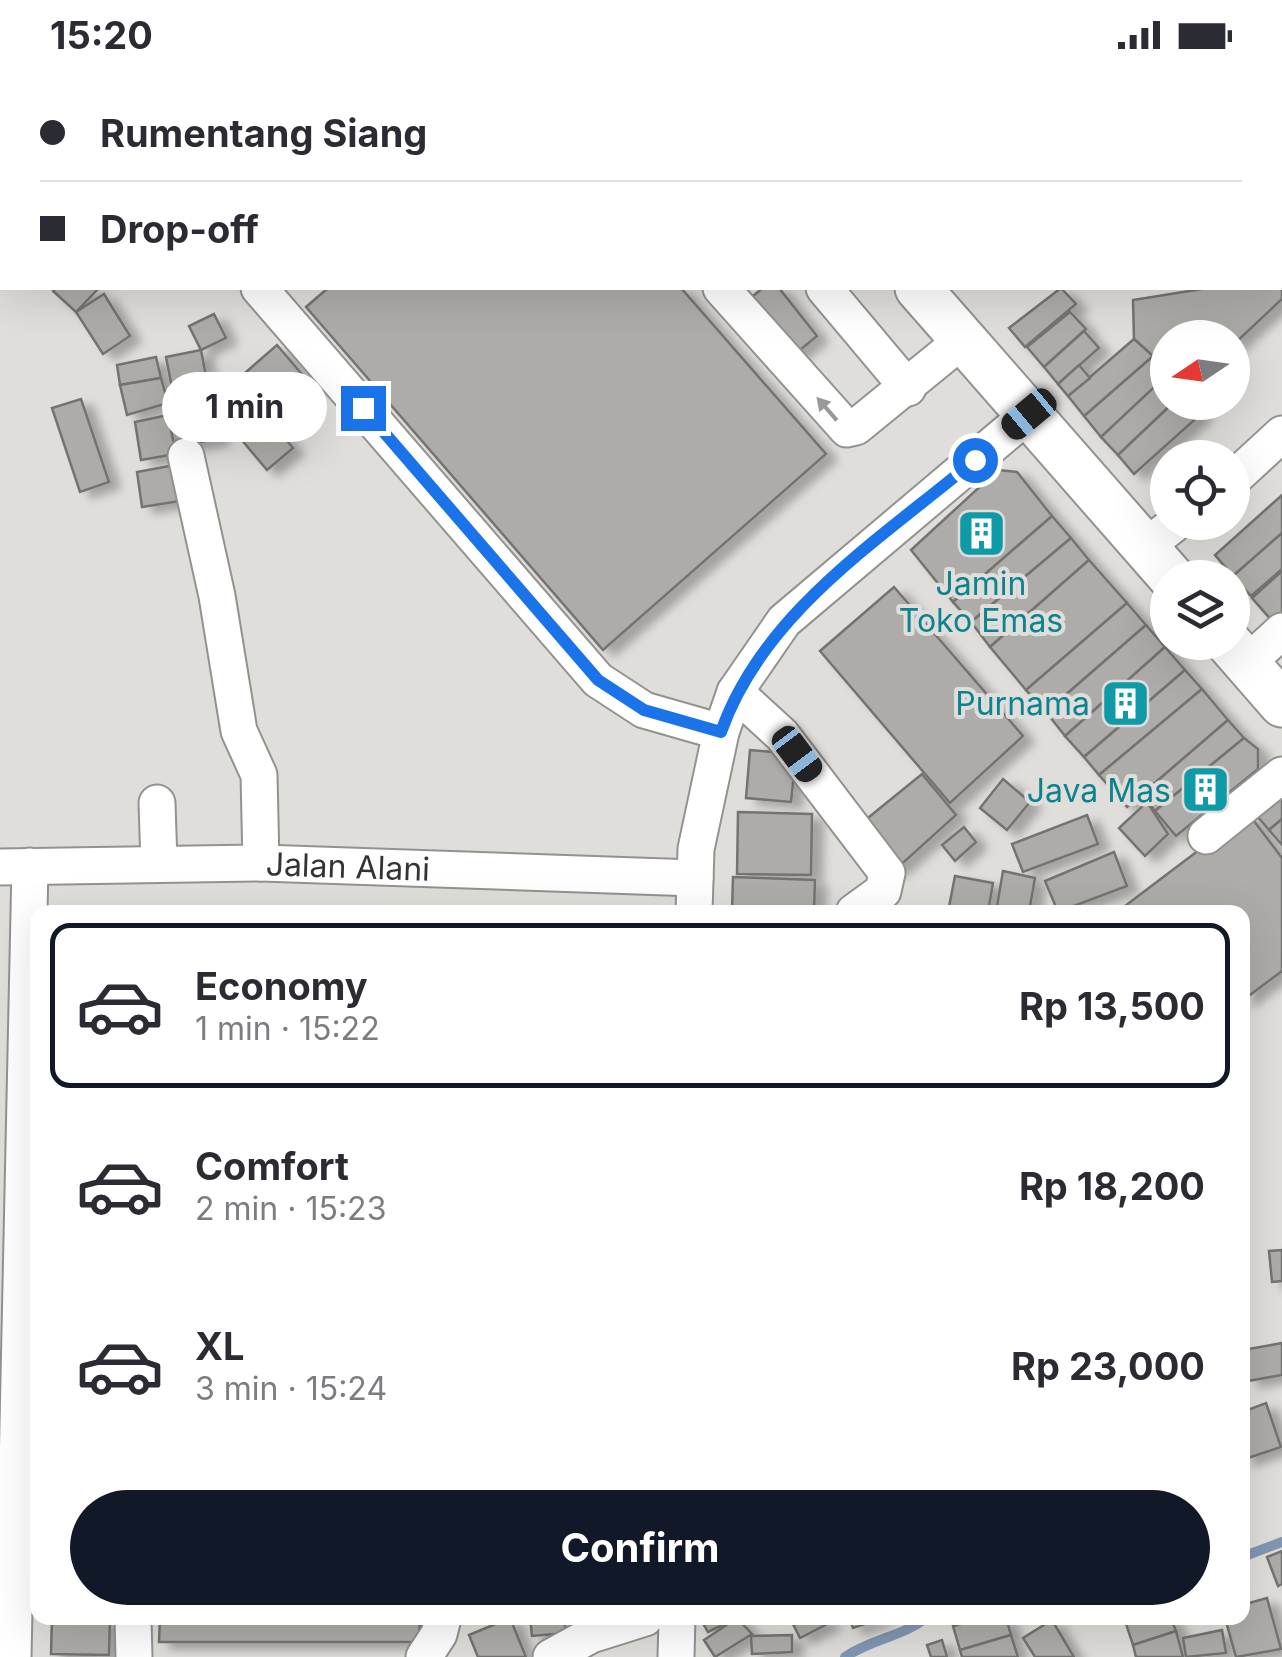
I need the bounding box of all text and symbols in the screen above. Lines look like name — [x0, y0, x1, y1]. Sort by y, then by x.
text: 15:20 — [50, 12, 153, 58]
text: Rumentang Siang — [100, 110, 427, 156]
text: Drop-off — [100, 206, 259, 252]
north arrow — [1150, 320, 1250, 420]
map controls — [1150, 320, 1250, 660]
callout: 1 min — [163, 373, 328, 443]
car — [996, 383, 1062, 445]
route end — [341, 386, 386, 431]
text: 1 min — [205, 387, 284, 426]
one-way arrow — [817, 397, 839, 422]
route start — [953, 438, 998, 483]
button: locate — [1150, 440, 1250, 540]
building icon: Jamin Toko Emas — [955, 507, 1007, 559]
button: layers — [1150, 560, 1250, 660]
place label: Jamin Toko Emas — [899, 564, 1063, 640]
building icon: Purnama — [1099, 677, 1151, 729]
place label: Purnama — [955, 684, 1090, 723]
car — [767, 721, 827, 787]
building icon: Java Mas — [1180, 764, 1232, 816]
place label: Java Mas — [1027, 771, 1171, 810]
street label: Jalan Alani — [265, 844, 431, 888]
icon: car — [75, 961, 165, 1051]
text: Economy — [195, 963, 368, 1009]
text: Rp 13,500 — [1019, 983, 1205, 1029]
text: 1 min · 15:22 — [195, 1009, 380, 1048]
icon: car — [75, 1141, 165, 1231]
text: Comfort — [195, 1143, 349, 1189]
text: Rp 18,200 — [1019, 1163, 1205, 1209]
text: 2 min · 15:23 — [195, 1189, 386, 1228]
icon: car — [75, 1321, 165, 1411]
text: XL — [195, 1323, 245, 1369]
text: Rp 23,000 — [1011, 1343, 1205, 1389]
text: 3 min · 15:24 — [195, 1369, 387, 1408]
button: Confirm — [70, 1490, 1210, 1605]

